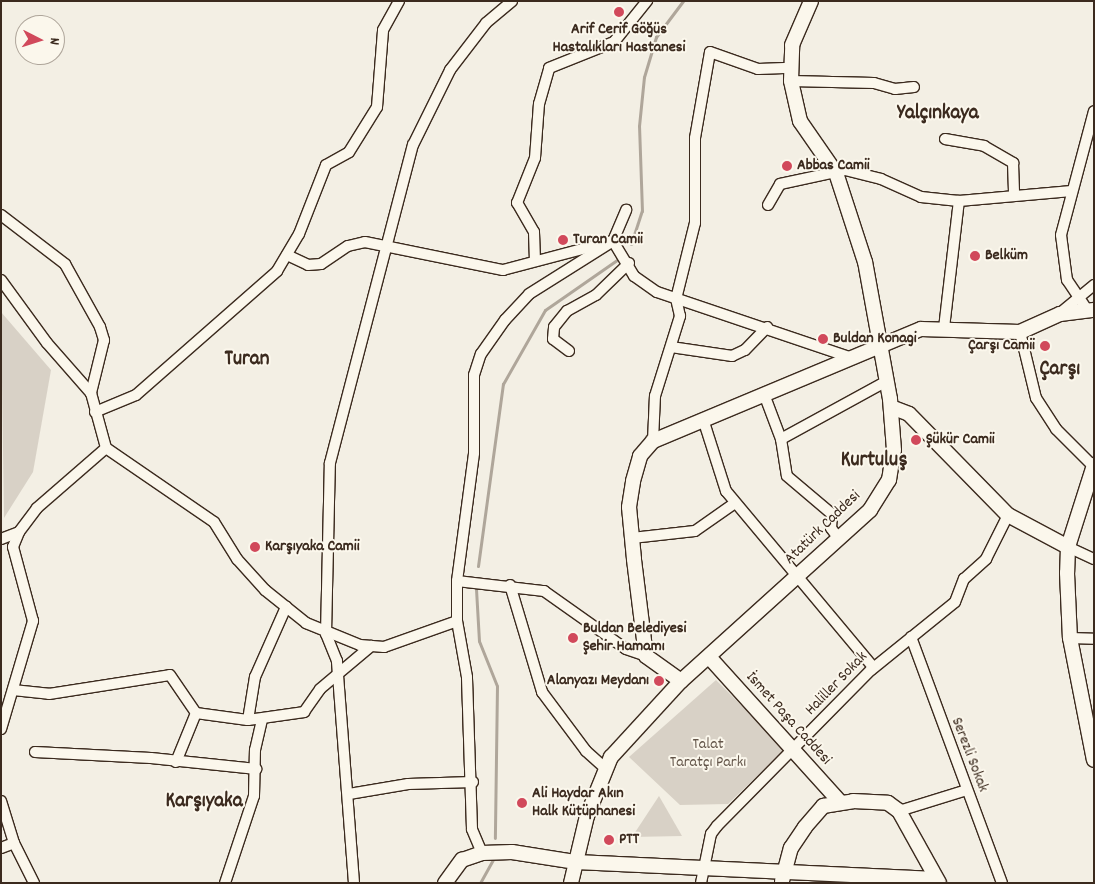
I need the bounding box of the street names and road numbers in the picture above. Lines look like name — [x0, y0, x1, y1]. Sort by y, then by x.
street label: Atatürk Caddesi — [781, 487, 865, 569]
street label: Haliller Sokak — [802, 648, 872, 720]
street label: İsmet Paşa Caddesi — [741, 668, 835, 770]
street label: Serezli Sokak — [946, 715, 992, 795]

